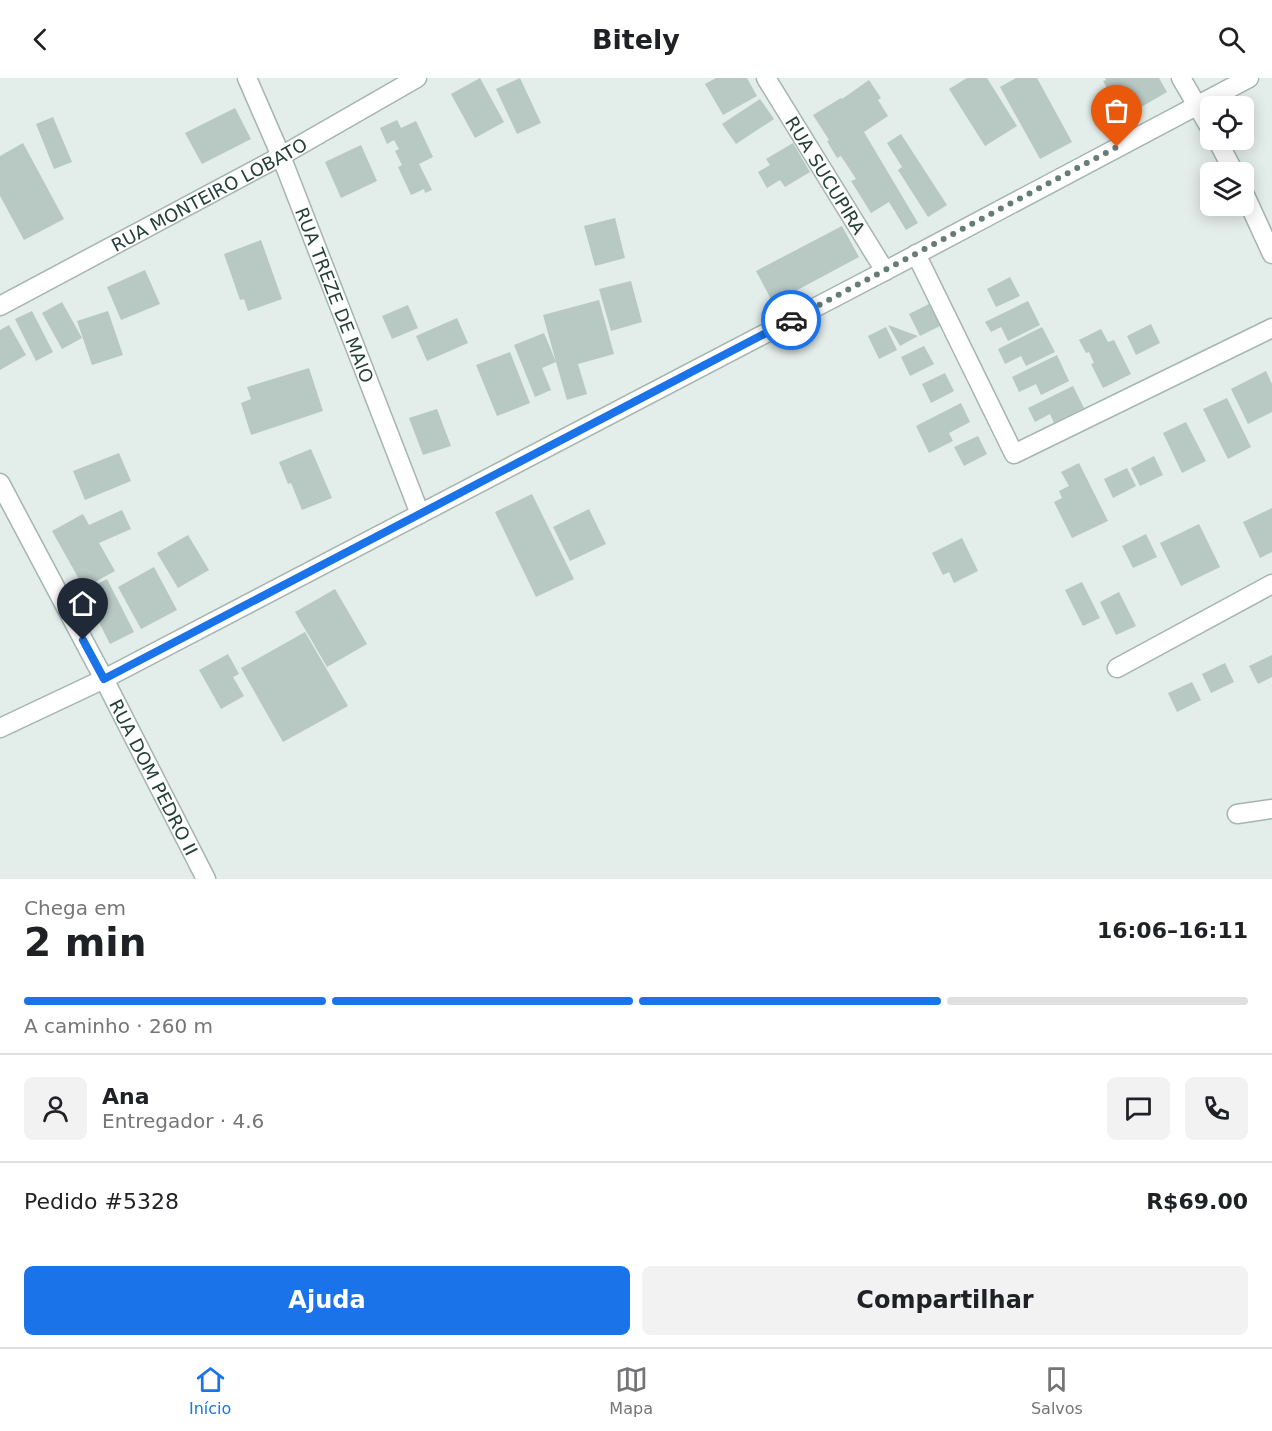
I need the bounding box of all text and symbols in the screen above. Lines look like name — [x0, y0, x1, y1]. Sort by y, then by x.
icon: back — [24, 23, 57, 56]
icon: search — [1215, 23, 1248, 56]
text: Bitely — [592, 24, 680, 55]
pin — [1091, 85, 1142, 147]
icon: bag — [1100, 94, 1133, 127]
map controls — [1200, 96, 1254, 216]
button: locate — [1200, 96, 1254, 150]
street label: RUA SUCUPIRA — [782, 112, 870, 238]
street label: RUA MONTEIRO LOBATO — [108, 133, 311, 255]
button: layers — [1200, 162, 1254, 216]
street label: RUA TREZE DE MAIO — [291, 204, 378, 386]
courier — [761, 290, 821, 350]
icon: car — [775, 304, 808, 337]
pin — [57, 578, 108, 640]
icon: home — [66, 587, 99, 620]
street label: RUA DOM PEDRO II — [106, 696, 203, 859]
text: Chega em — [24, 896, 126, 920]
text: 16:06–16:11 — [1097, 918, 1248, 943]
text: 2 min — [24, 920, 146, 965]
text: A caminho · 260 m — [24, 1014, 213, 1038]
button: person — [24, 1077, 87, 1140]
button: chat — [1107, 1077, 1170, 1140]
button: phone — [1185, 1077, 1248, 1140]
text: Ana — [102, 1084, 150, 1109]
text: Entregador · 4.6 — [102, 1109, 264, 1133]
text: Pedido #5328 — [24, 1189, 179, 1214]
text: R$69.00 — [1146, 1189, 1248, 1214]
button: Ajuda — [24, 1266, 630, 1335]
button: Compartilhar — [642, 1266, 1248, 1335]
tab: Início — [189, 1363, 231, 1418]
tab: Mapa — [609, 1363, 653, 1418]
tab: Salvos — [1031, 1363, 1083, 1418]

